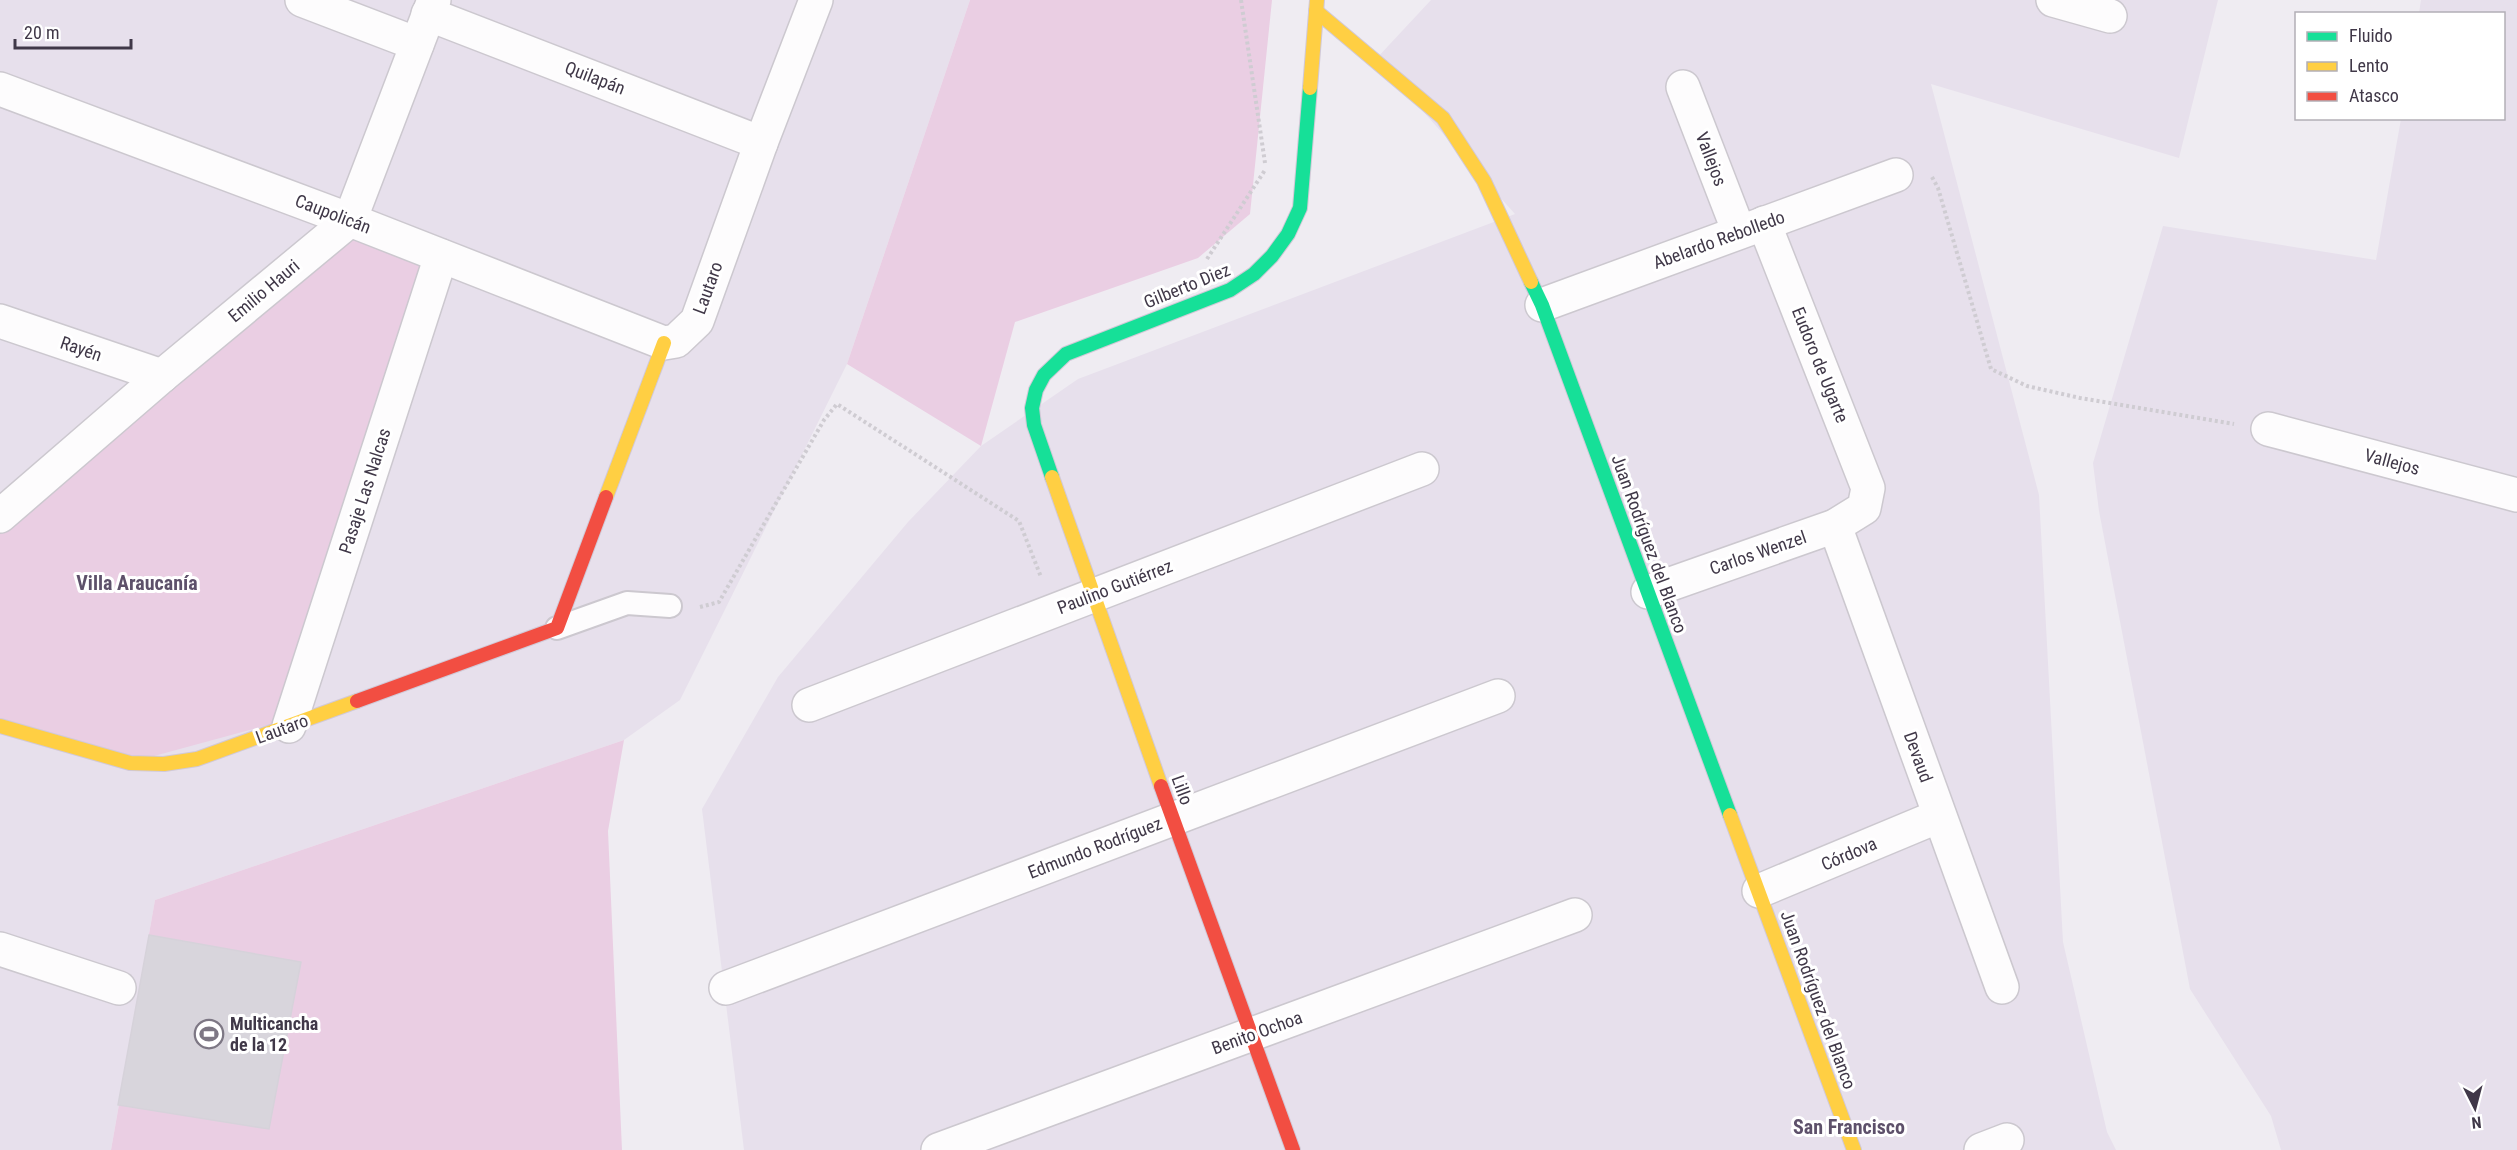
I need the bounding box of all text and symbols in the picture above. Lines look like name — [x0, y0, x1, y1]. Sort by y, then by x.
scale bar — [15, 12, 130, 50]
legend — [2295, 12, 2505, 120]
text: 20 m — [24, 22, 59, 43]
text: Fluido — [2349, 25, 2393, 46]
text: Lento — [2349, 55, 2389, 76]
street label: Quilapán — [562, 57, 628, 99]
text: Atasco — [2349, 85, 2399, 106]
street label: Vallejos — [1692, 129, 1731, 189]
street label: Caupolicán — [292, 190, 374, 238]
street label: Abelardo Rebolledo — [1650, 206, 1787, 273]
street label: Emilio Hauri — [224, 255, 303, 326]
street label: Lautaro — [688, 259, 727, 317]
street label: Gilberto Diez — [1141, 259, 1233, 312]
street label: Eudoro de Ugarte — [1788, 304, 1853, 426]
street label: Rayén — [58, 332, 105, 365]
street label: Pasaje Las Nalcas — [334, 426, 395, 556]
street label: Vallejos — [2362, 444, 2422, 479]
street label: Juan Rodríguez del Blanco — [1607, 452, 1692, 636]
street label: Carlos Wenzel — [1707, 526, 1809, 579]
street label: Paulino Gutiérrez — [1054, 555, 1175, 618]
district label: Villa Araucanía — [76, 571, 198, 595]
street label: Lautaro — [253, 709, 311, 748]
street label: Devaud — [1900, 729, 1937, 785]
street label: Lillo — [1167, 772, 1197, 808]
street label: Edmundo Rodríguez — [1025, 812, 1165, 883]
street label: Córdova — [1818, 832, 1880, 875]
street label: Juan Rodríguez del Blanco — [1776, 908, 1861, 1092]
street label: Benito Ochoa — [1209, 1006, 1305, 1059]
place label: Multicancha de la 12 — [230, 1013, 318, 1055]
sports icon: Multicancha de la 12 — [193, 1018, 225, 1050]
north arrow — [2445, 1078, 2505, 1138]
text: N — [2471, 1112, 2482, 1132]
district label: San Francisco — [1793, 1115, 1905, 1139]

